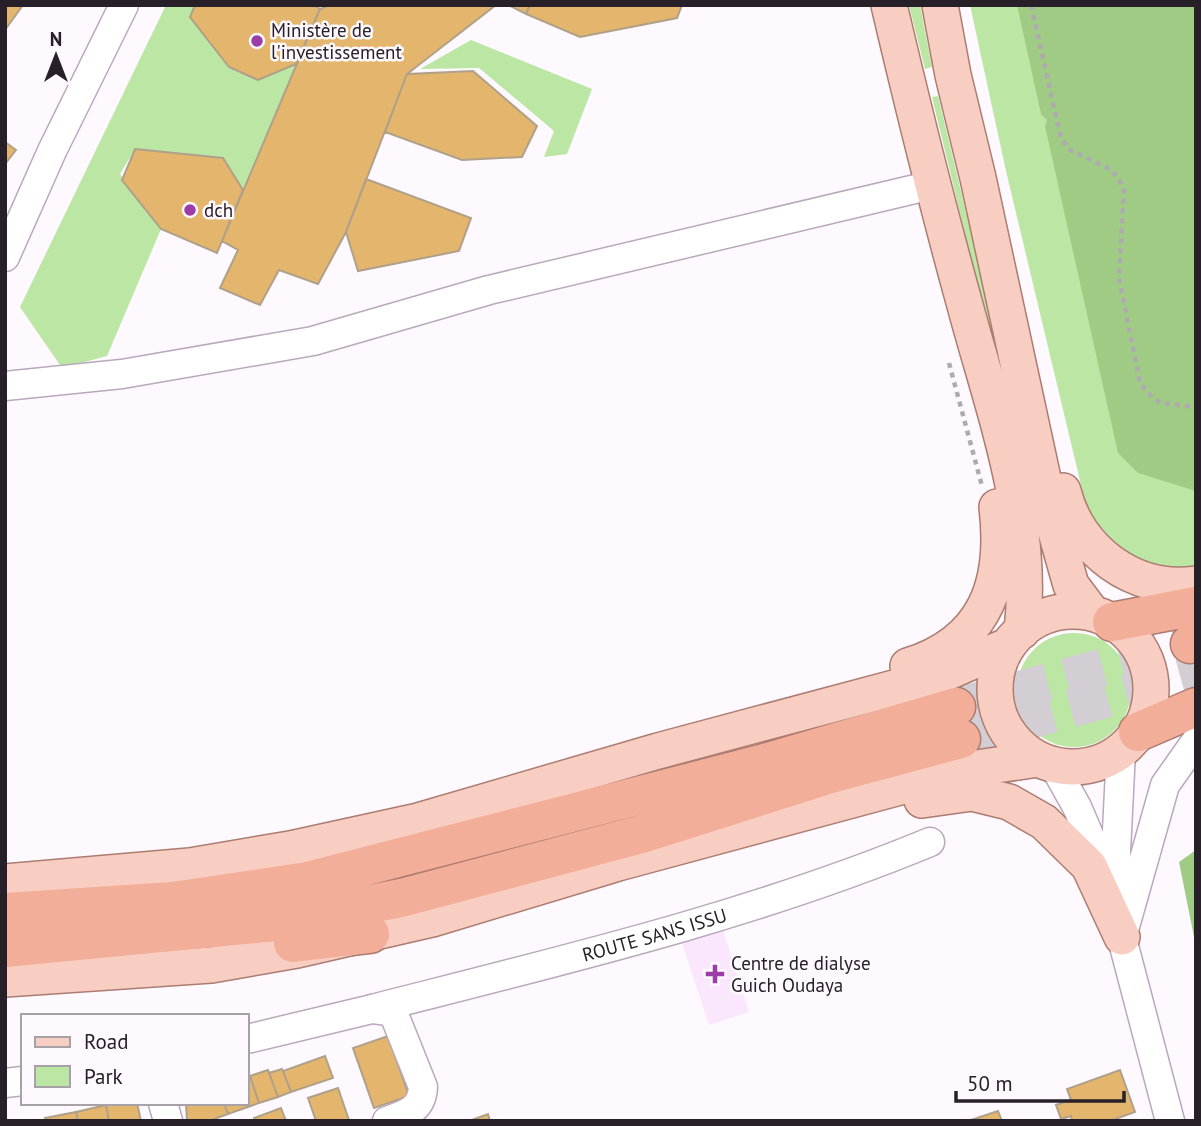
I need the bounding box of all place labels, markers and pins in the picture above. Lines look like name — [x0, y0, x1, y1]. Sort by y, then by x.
place label: Ministère de l'investissement — [271, 18, 402, 64]
marker: Ministère de l'investissement — [249, 33, 265, 49]
place label: dch — [204, 198, 233, 222]
marker: dch — [182, 202, 198, 218]
place label: Centre de dialyse Guich Oudaya — [731, 951, 871, 997]
marker: Centre de dialyse Guich Oudaya — [705, 964, 725, 984]

